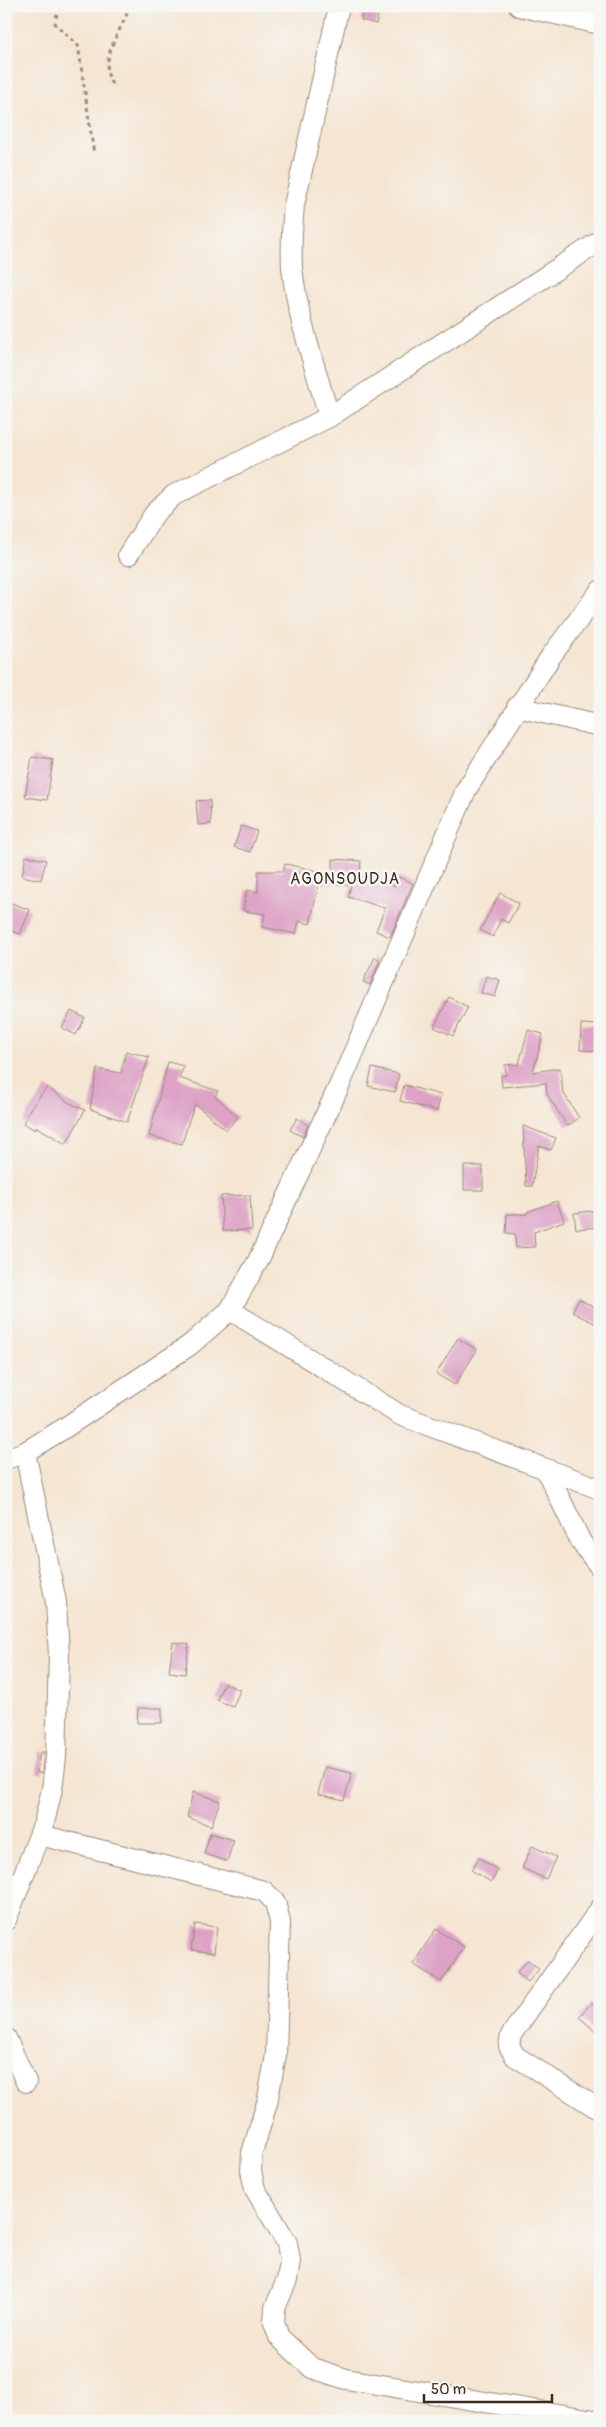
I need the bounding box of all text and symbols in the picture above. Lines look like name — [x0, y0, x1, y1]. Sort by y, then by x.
district label: AGONSOUDJA — [290, 869, 400, 889]
scale bar — [424, 2372, 551, 2404]
text: 50 m — [431, 2380, 466, 2399]

